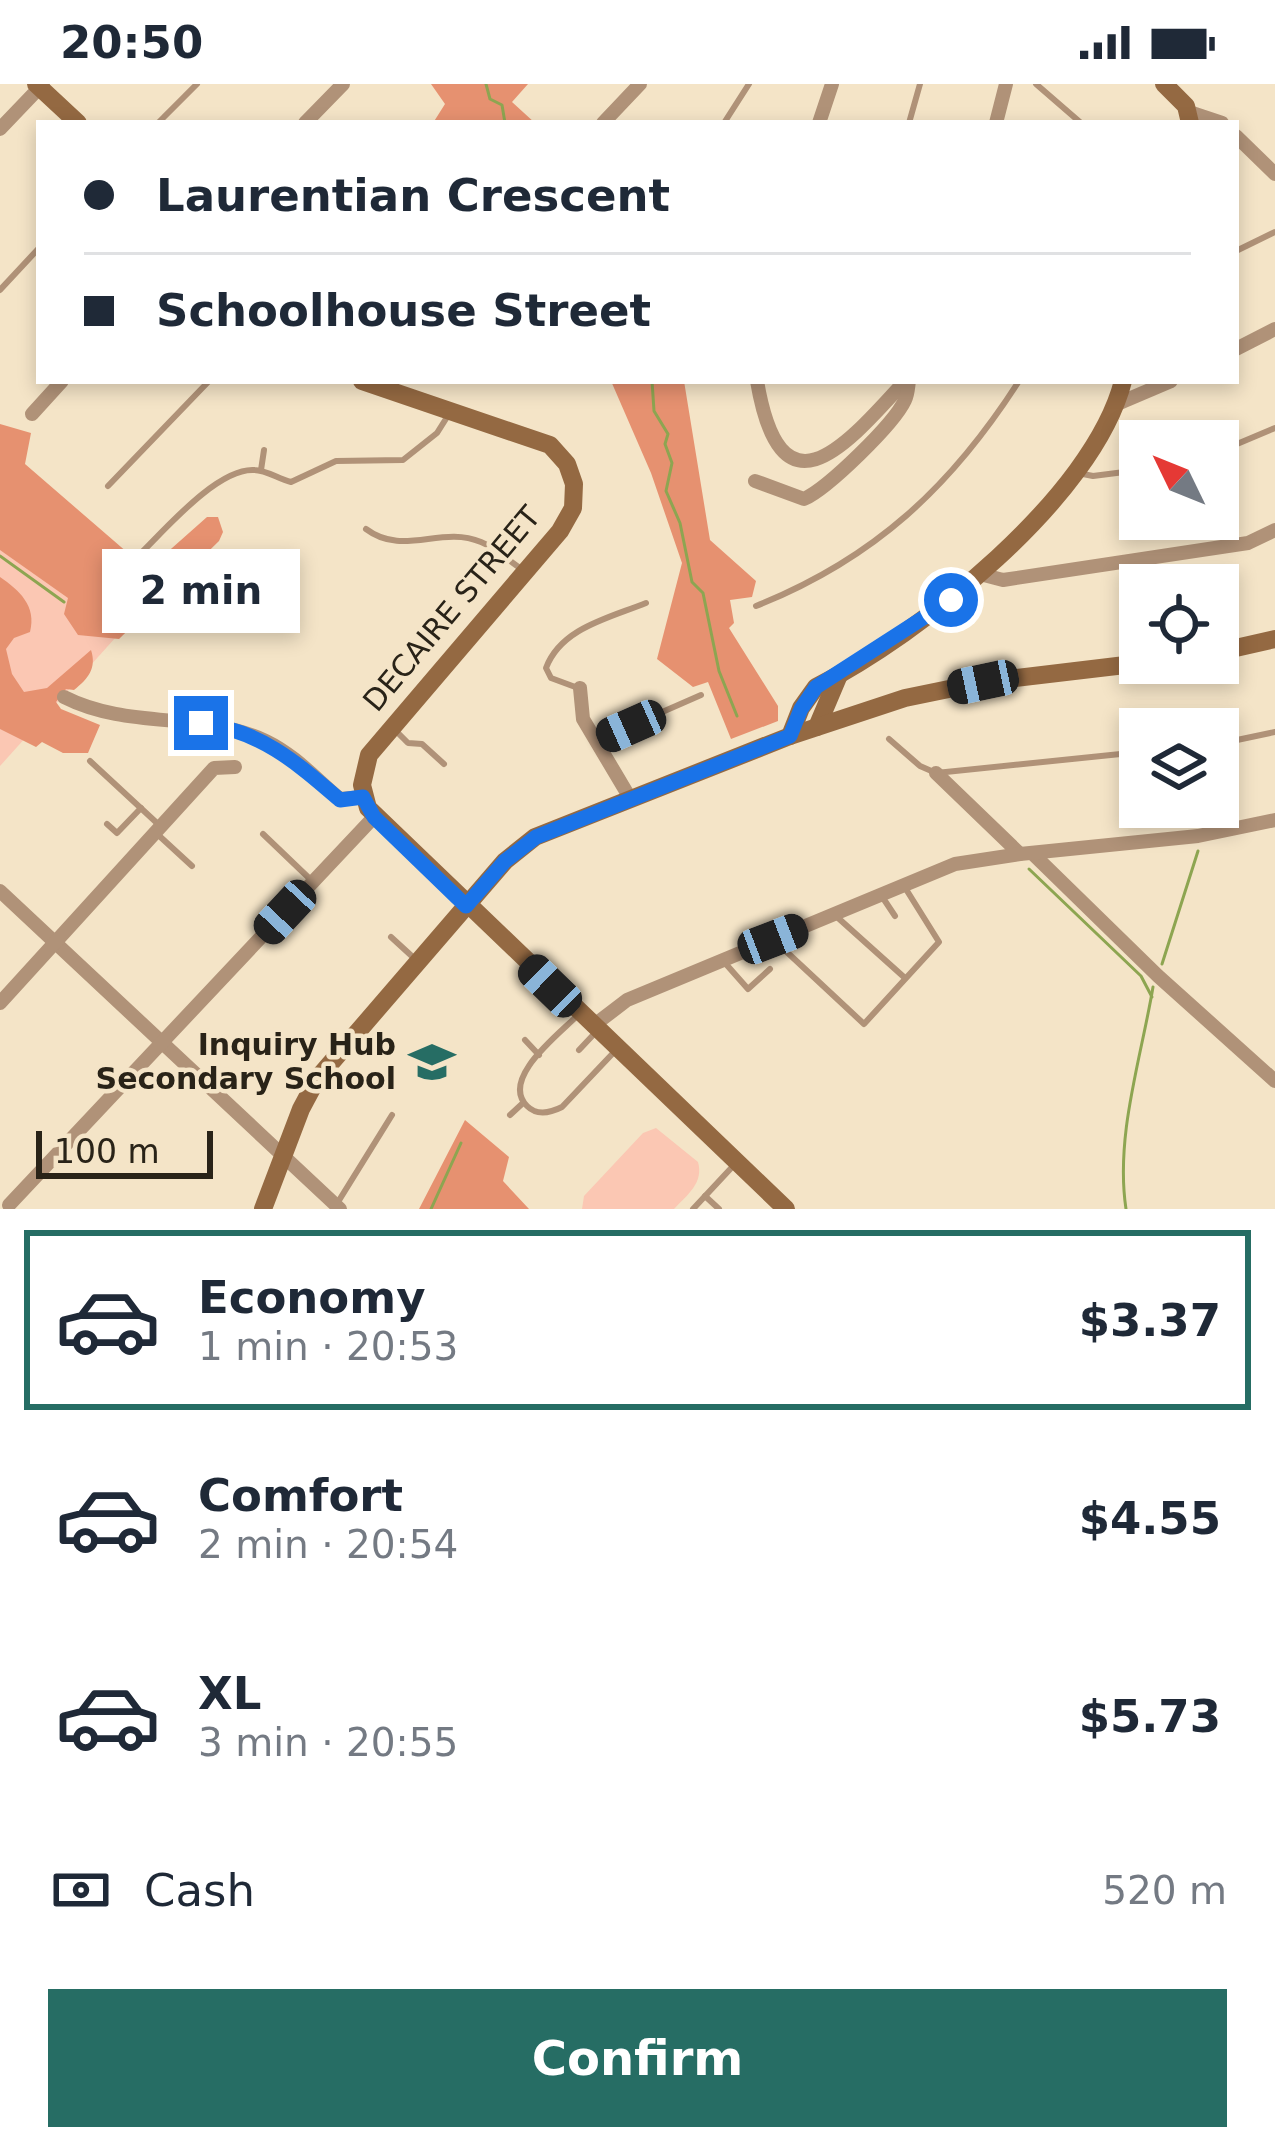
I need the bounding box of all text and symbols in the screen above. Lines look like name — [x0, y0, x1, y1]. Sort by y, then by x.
text: 20:50 — [60, 16, 203, 69]
text: Laurentian Crescent — [156, 169, 670, 222]
text: Schoolhouse Street — [156, 284, 651, 337]
north arrow — [1119, 420, 1239, 540]
map controls — [1119, 420, 1239, 828]
street label: DECAIRE STREET — [356, 499, 548, 718]
callout: 2 min — [102, 549, 300, 633]
button: locate — [1119, 564, 1239, 684]
text: 2 min — [140, 568, 262, 613]
route start — [924, 573, 978, 627]
car — [944, 657, 1022, 707]
car — [591, 695, 671, 757]
route end — [174, 696, 228, 750]
button: layers — [1119, 708, 1239, 828]
car — [247, 873, 323, 951]
car — [733, 909, 813, 969]
car — [512, 948, 588, 1024]
place label: Inquiry Hub Secondary School — [96, 1027, 396, 1096]
school or university icon: Inquiry Hub Secondary School — [407, 1037, 457, 1087]
scale bar — [36, 1125, 213, 1178]
text: 100 m — [54, 1132, 160, 1171]
icon: car — [54, 1266, 162, 1374]
text: Economy — [198, 1271, 426, 1324]
text: $3.37 — [1079, 1294, 1221, 1347]
text: 1 min · 20:53 — [198, 1324, 458, 1369]
icon: car — [54, 1464, 162, 1572]
text: Comfort — [198, 1469, 403, 1522]
text: $4.55 — [1079, 1492, 1221, 1545]
text: 2 min · 20:54 — [198, 1522, 458, 1567]
icon: car — [54, 1662, 162, 1770]
text: XL — [198, 1667, 261, 1720]
text: $5.73 — [1079, 1690, 1221, 1743]
text: 3 min · 20:55 — [198, 1720, 458, 1765]
icon: cash — [48, 1857, 114, 1923]
text: Cash — [144, 1864, 255, 1917]
text: 520 m — [1102, 1868, 1227, 1913]
button: Confirm — [48, 1989, 1227, 2127]

